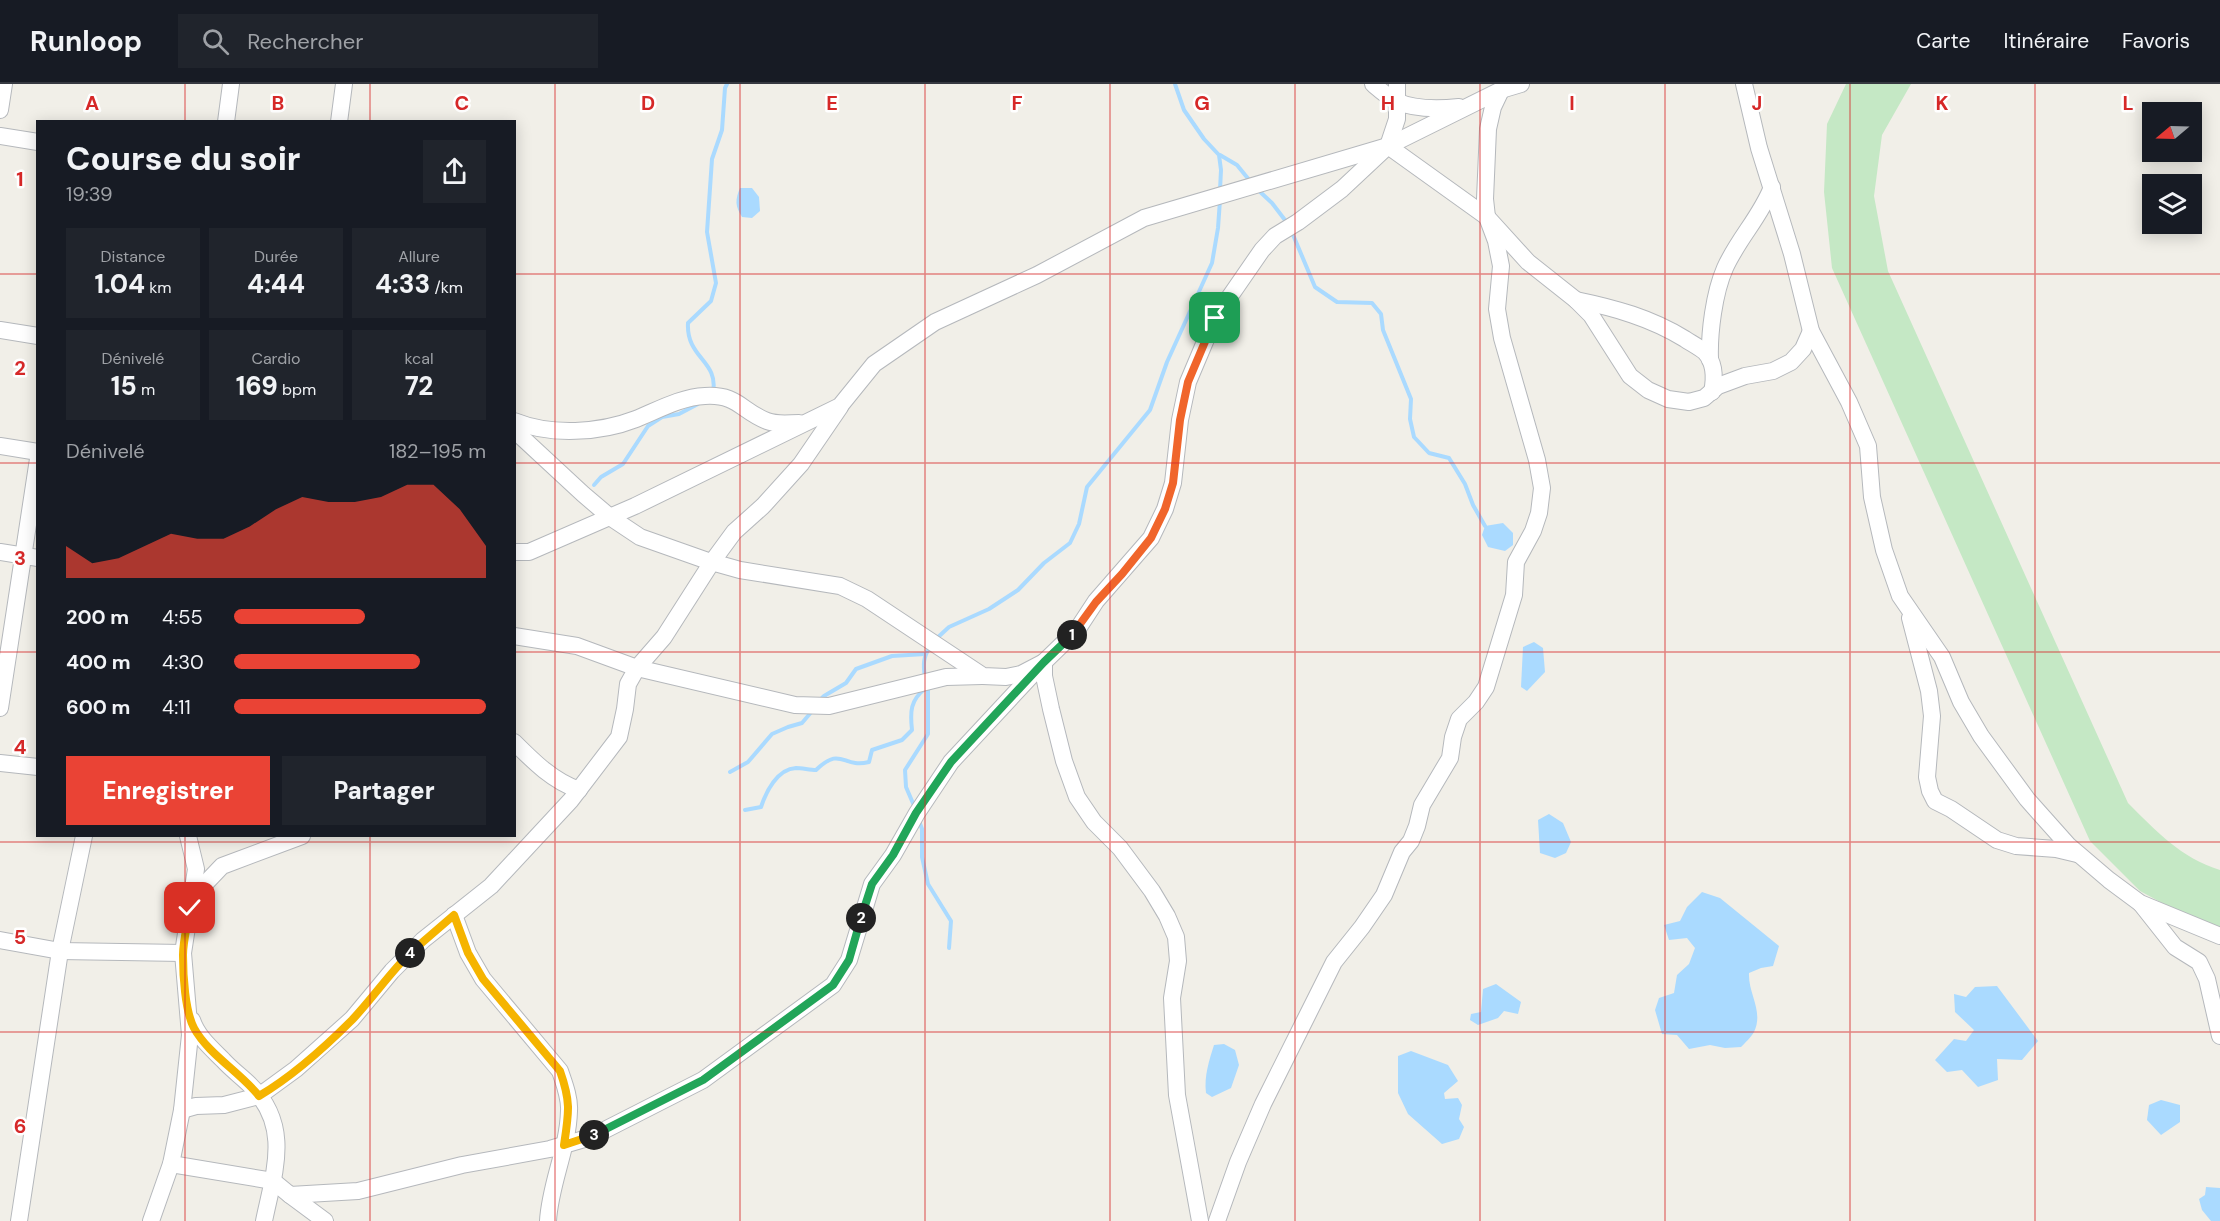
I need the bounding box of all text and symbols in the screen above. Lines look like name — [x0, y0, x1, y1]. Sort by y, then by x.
search box — [178, 14, 598, 68]
text: Runloop — [30, 23, 142, 60]
icon: search — [199, 25, 232, 58]
text: Rechercher — [247, 27, 363, 56]
text: Carte — [1916, 27, 1970, 55]
text: Itinéraire — [2003, 27, 2089, 55]
text: Favoris — [2122, 27, 2190, 55]
text: A — [85, 90, 99, 116]
text: B — [272, 90, 284, 116]
text: C — [455, 90, 469, 116]
text: D — [641, 90, 655, 116]
text: E — [826, 90, 838, 116]
text: F — [1011, 90, 1023, 116]
text: G — [1194, 90, 1210, 116]
text: H — [1381, 90, 1395, 116]
text: I — [1569, 90, 1575, 116]
text: J — [1752, 90, 1762, 116]
text: K — [1935, 90, 1949, 116]
text: L — [2122, 90, 2134, 116]
north arrow — [2142, 102, 2202, 162]
map controls — [2142, 102, 2202, 234]
text: Course du soir — [66, 137, 300, 180]
button: share — [423, 140, 486, 203]
text: 1 — [16, 166, 24, 192]
button: layers — [2142, 174, 2202, 234]
text: 19:39 — [66, 181, 113, 207]
text: Distance — [101, 246, 165, 267]
text: Durée — [254, 246, 298, 267]
text: Allure — [398, 246, 440, 267]
text: 1.04 — [94, 267, 145, 301]
text: 4:44 — [247, 267, 305, 301]
text: 4:33 — [375, 267, 430, 301]
text: km — [145, 277, 172, 298]
text: /km — [430, 277, 463, 298]
pin — [1189, 292, 1240, 343]
icon: arrive — [1198, 301, 1231, 334]
text: Dénivelé — [102, 348, 164, 369]
text: Cardio — [251, 348, 301, 369]
text: kcal — [405, 348, 433, 369]
text: 2 — [14, 355, 26, 381]
text: 15 — [111, 369, 137, 403]
text: 169 — [236, 369, 278, 403]
text: 72 — [405, 369, 433, 403]
text: m — [137, 379, 155, 400]
text: bpm — [278, 379, 316, 400]
text: Dénivelé — [66, 438, 145, 464]
text: 182–195 m — [389, 438, 486, 464]
text: 3 — [14, 545, 26, 571]
text: 200 m — [66, 604, 129, 630]
text: 4:55 — [162, 604, 203, 630]
pin: 1 — [1057, 620, 1087, 650]
text: 1 — [1069, 624, 1075, 645]
text: 400 m — [66, 649, 131, 675]
text: 4:30 — [162, 649, 204, 675]
text: 600 m — [66, 694, 130, 720]
text: 4:11 — [162, 694, 191, 720]
text: 4 — [14, 734, 27, 760]
button: Enregistrer — [66, 756, 270, 825]
button: Partager — [282, 756, 486, 825]
pin — [164, 882, 215, 933]
icon: check — [173, 891, 206, 924]
pin: 2 — [846, 903, 876, 933]
text: 2 — [856, 907, 866, 928]
text: 5 — [14, 924, 26, 950]
pin: 4 — [395, 938, 425, 968]
text: 4 — [405, 942, 415, 963]
text: 6 — [14, 1113, 26, 1139]
pin: 3 — [579, 1120, 609, 1150]
text: 3 — [589, 1124, 599, 1145]

